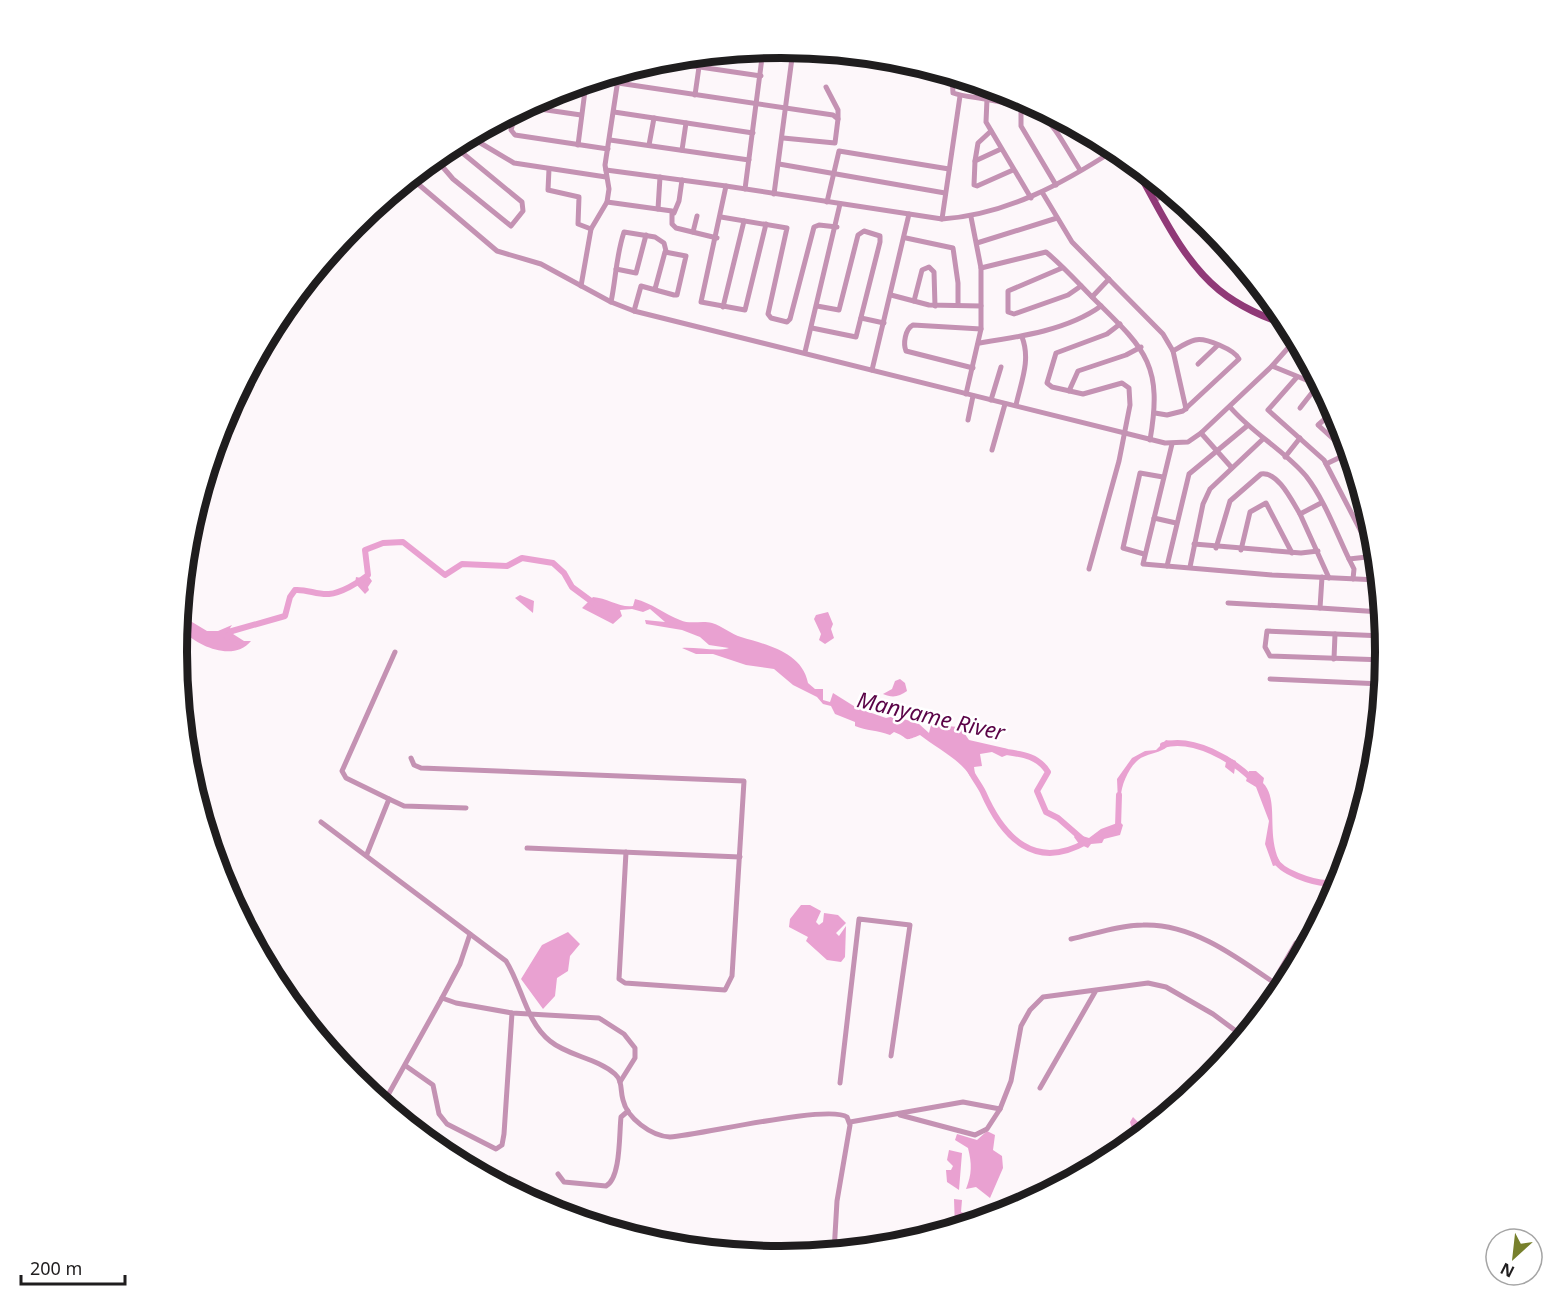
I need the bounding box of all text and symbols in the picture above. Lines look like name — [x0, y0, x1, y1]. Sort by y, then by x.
water label: Manyame River — [854, 683, 1009, 747]
north arrow — [1484, 1227, 1544, 1287]
scale bar — [21, 1248, 124, 1286]
text: 200 m — [30, 1256, 82, 1280]
text: N — [1496, 1258, 1518, 1283]

